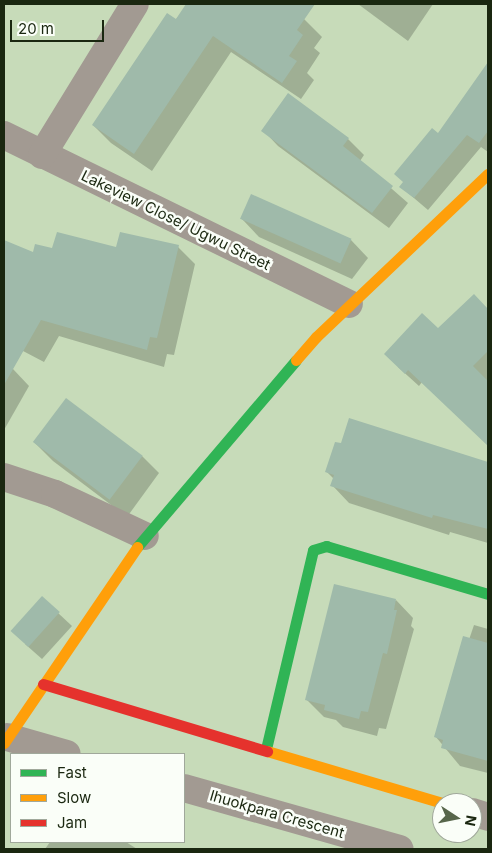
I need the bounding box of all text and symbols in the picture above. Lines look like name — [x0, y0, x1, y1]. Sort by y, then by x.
scale bar — [12, 10, 106, 42]
text: 20 m — [18, 19, 54, 38]
street label: Lakeview Close/ Ugwu Street — [78, 166, 274, 274]
legend — [10, 753, 185, 843]
text: Fast — [57, 763, 87, 782]
street label: Ihuokpara Crescent — [208, 786, 346, 842]
text: Slow — [57, 788, 91, 807]
north arrow — [432, 793, 482, 843]
text: Jam — [57, 813, 87, 832]
text: N — [462, 814, 481, 828]

